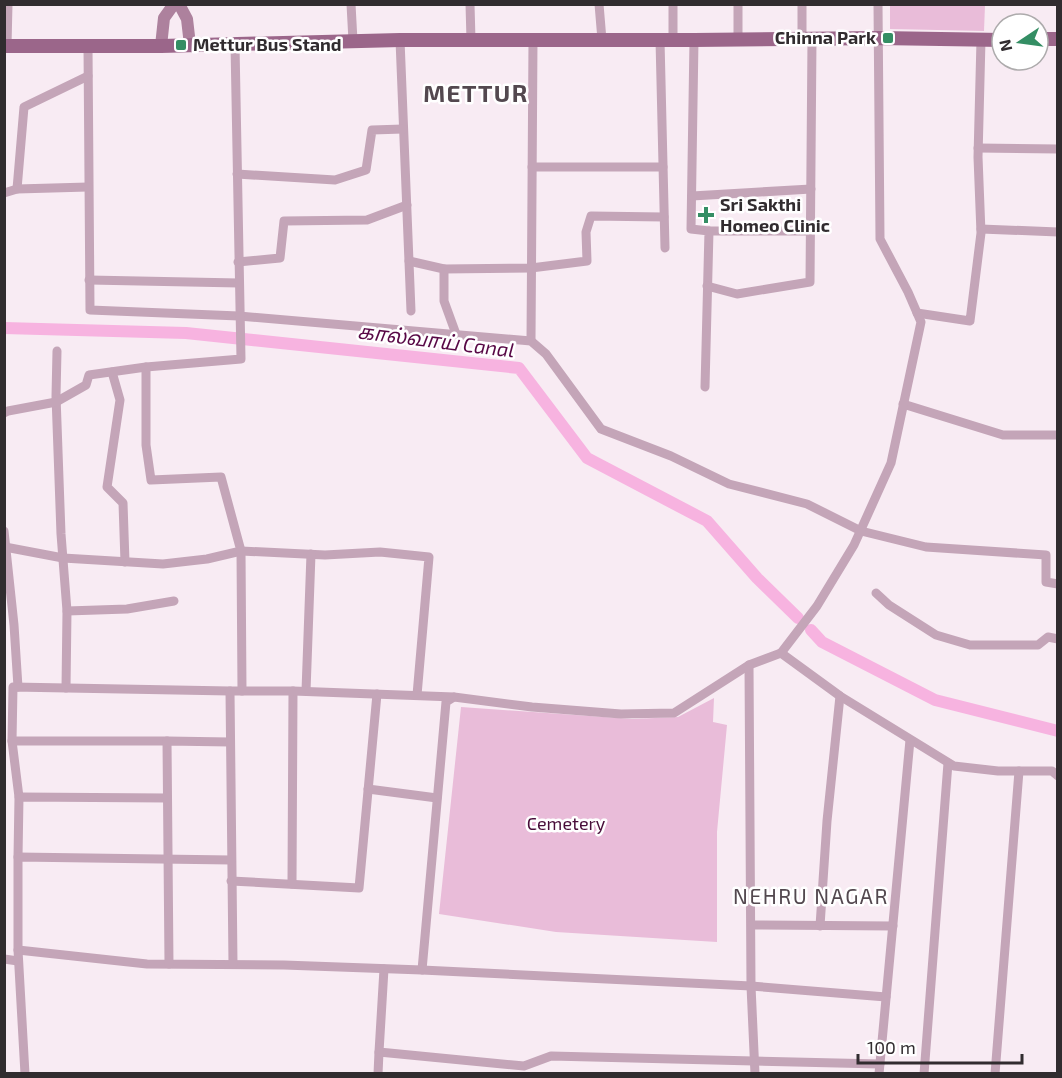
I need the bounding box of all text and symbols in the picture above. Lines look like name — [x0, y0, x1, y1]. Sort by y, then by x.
north arrow — [990, 12, 1050, 72]
place label: Chinna Park — [775, 26, 876, 48]
marker: Chinna Park — [881, 31, 895, 45]
place label: Mettur Bus Stand — [193, 33, 342, 55]
marker: Mettur Bus Stand — [174, 38, 188, 52]
text: N — [994, 38, 1015, 53]
district label: METTUR — [423, 78, 529, 107]
place label: Sri Sakthi Homeo Clinic — [720, 193, 830, 236]
marker: Sri Sakthi Homeo Clinic — [697, 206, 715, 224]
water label: கால்வாய் Canal — [356, 318, 516, 362]
park label: Cemetery — [527, 812, 606, 834]
district label: NEHRU NAGAR — [733, 883, 889, 908]
scale bar — [858, 1027, 1022, 1065]
text: 100 m — [867, 1036, 916, 1058]

